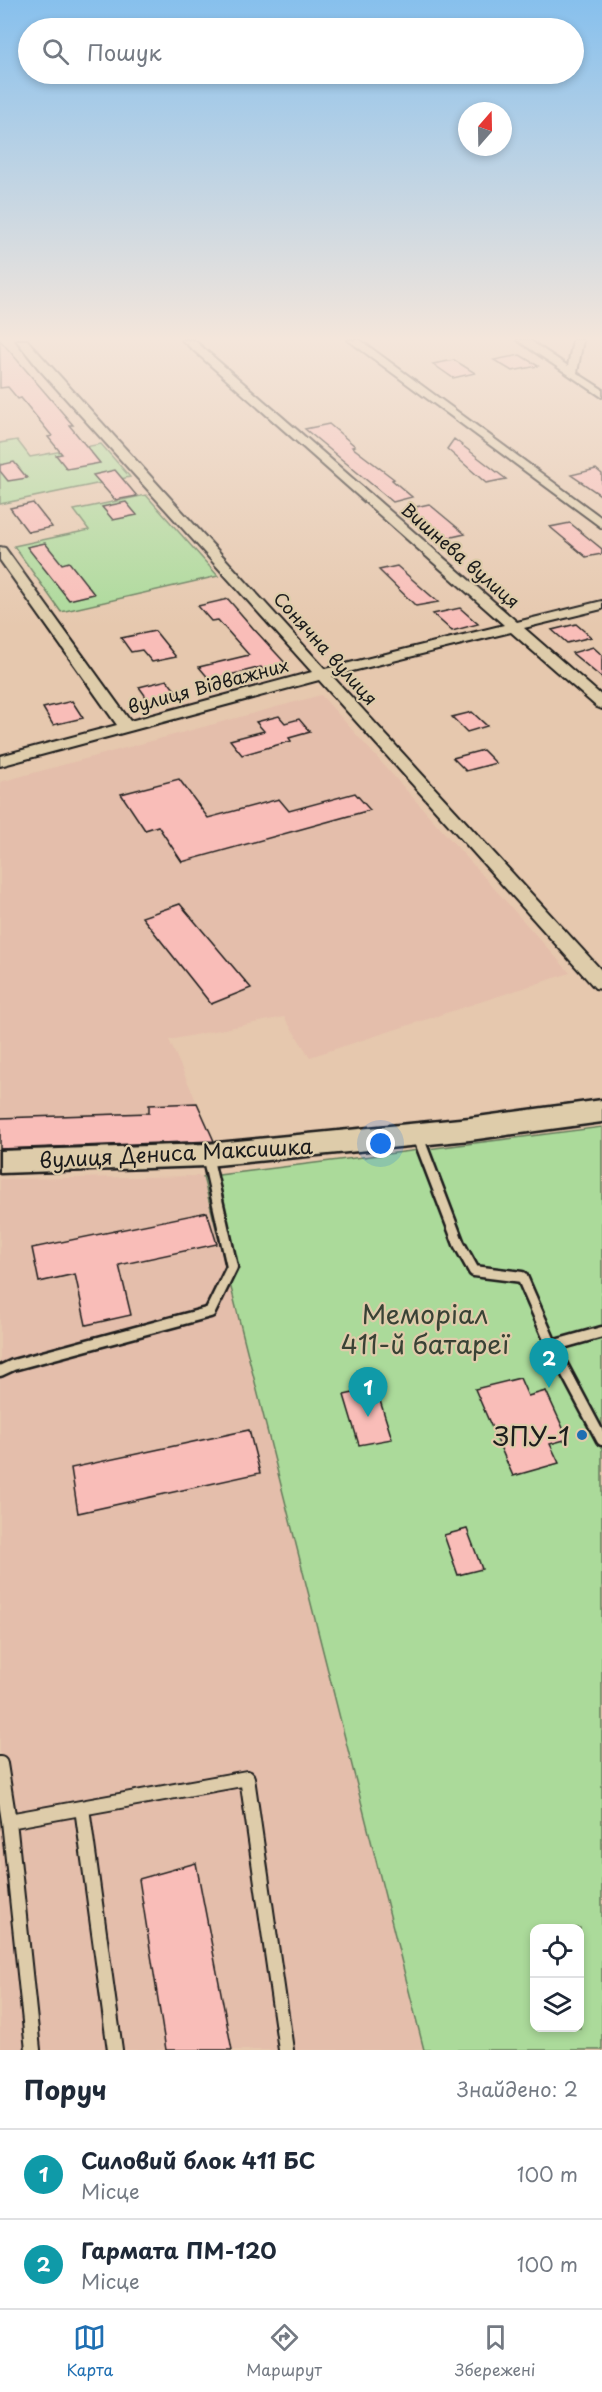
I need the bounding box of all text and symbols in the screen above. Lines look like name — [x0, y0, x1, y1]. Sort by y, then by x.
search box — [18, 18, 584, 84]
icon: search — [39, 35, 72, 68]
text: Пошук — [87, 35, 162, 68]
north arrow — [458, 102, 512, 156]
street label: Вишнева вулиця — [396, 496, 526, 614]
street label: Сонячна вулиця — [268, 585, 384, 711]
street label: вулиця Відважних — [125, 651, 291, 719]
street label: вулиця Дениса Максишка — [39, 1129, 314, 1175]
your location — [366, 1129, 395, 1158]
park label: Меморіал 411-й батареї — [341, 1294, 511, 1363]
pin: 2 — [530, 1338, 568, 1388]
pin: 1 — [348, 1368, 388, 1417]
place label: ЗПУ-1 — [493, 1416, 570, 1455]
marker: ЗПУ-1 — [575, 1428, 589, 1442]
map controls — [530, 1924, 584, 2032]
button: locate — [530, 1924, 584, 1978]
button: layers — [530, 1978, 584, 2032]
text: Поруч — [24, 2070, 107, 2109]
text: Знайдено: 2 — [457, 2074, 578, 2104]
text: Силовий блок 411 БС — [81, 2143, 315, 2176]
text: 1 — [39, 2159, 48, 2189]
text: 100 m — [517, 2159, 578, 2189]
text: Місце — [81, 2176, 140, 2206]
text: Гармата ПМ-120 — [81, 2233, 277, 2266]
text: 2 — [36, 2249, 51, 2279]
text: 100 m — [517, 2249, 578, 2279]
text: Місце — [81, 2266, 140, 2296]
tab: Карта — [66, 2321, 113, 2381]
tab: Маршрут — [246, 2321, 322, 2381]
tab: Збережені — [455, 2321, 536, 2381]

